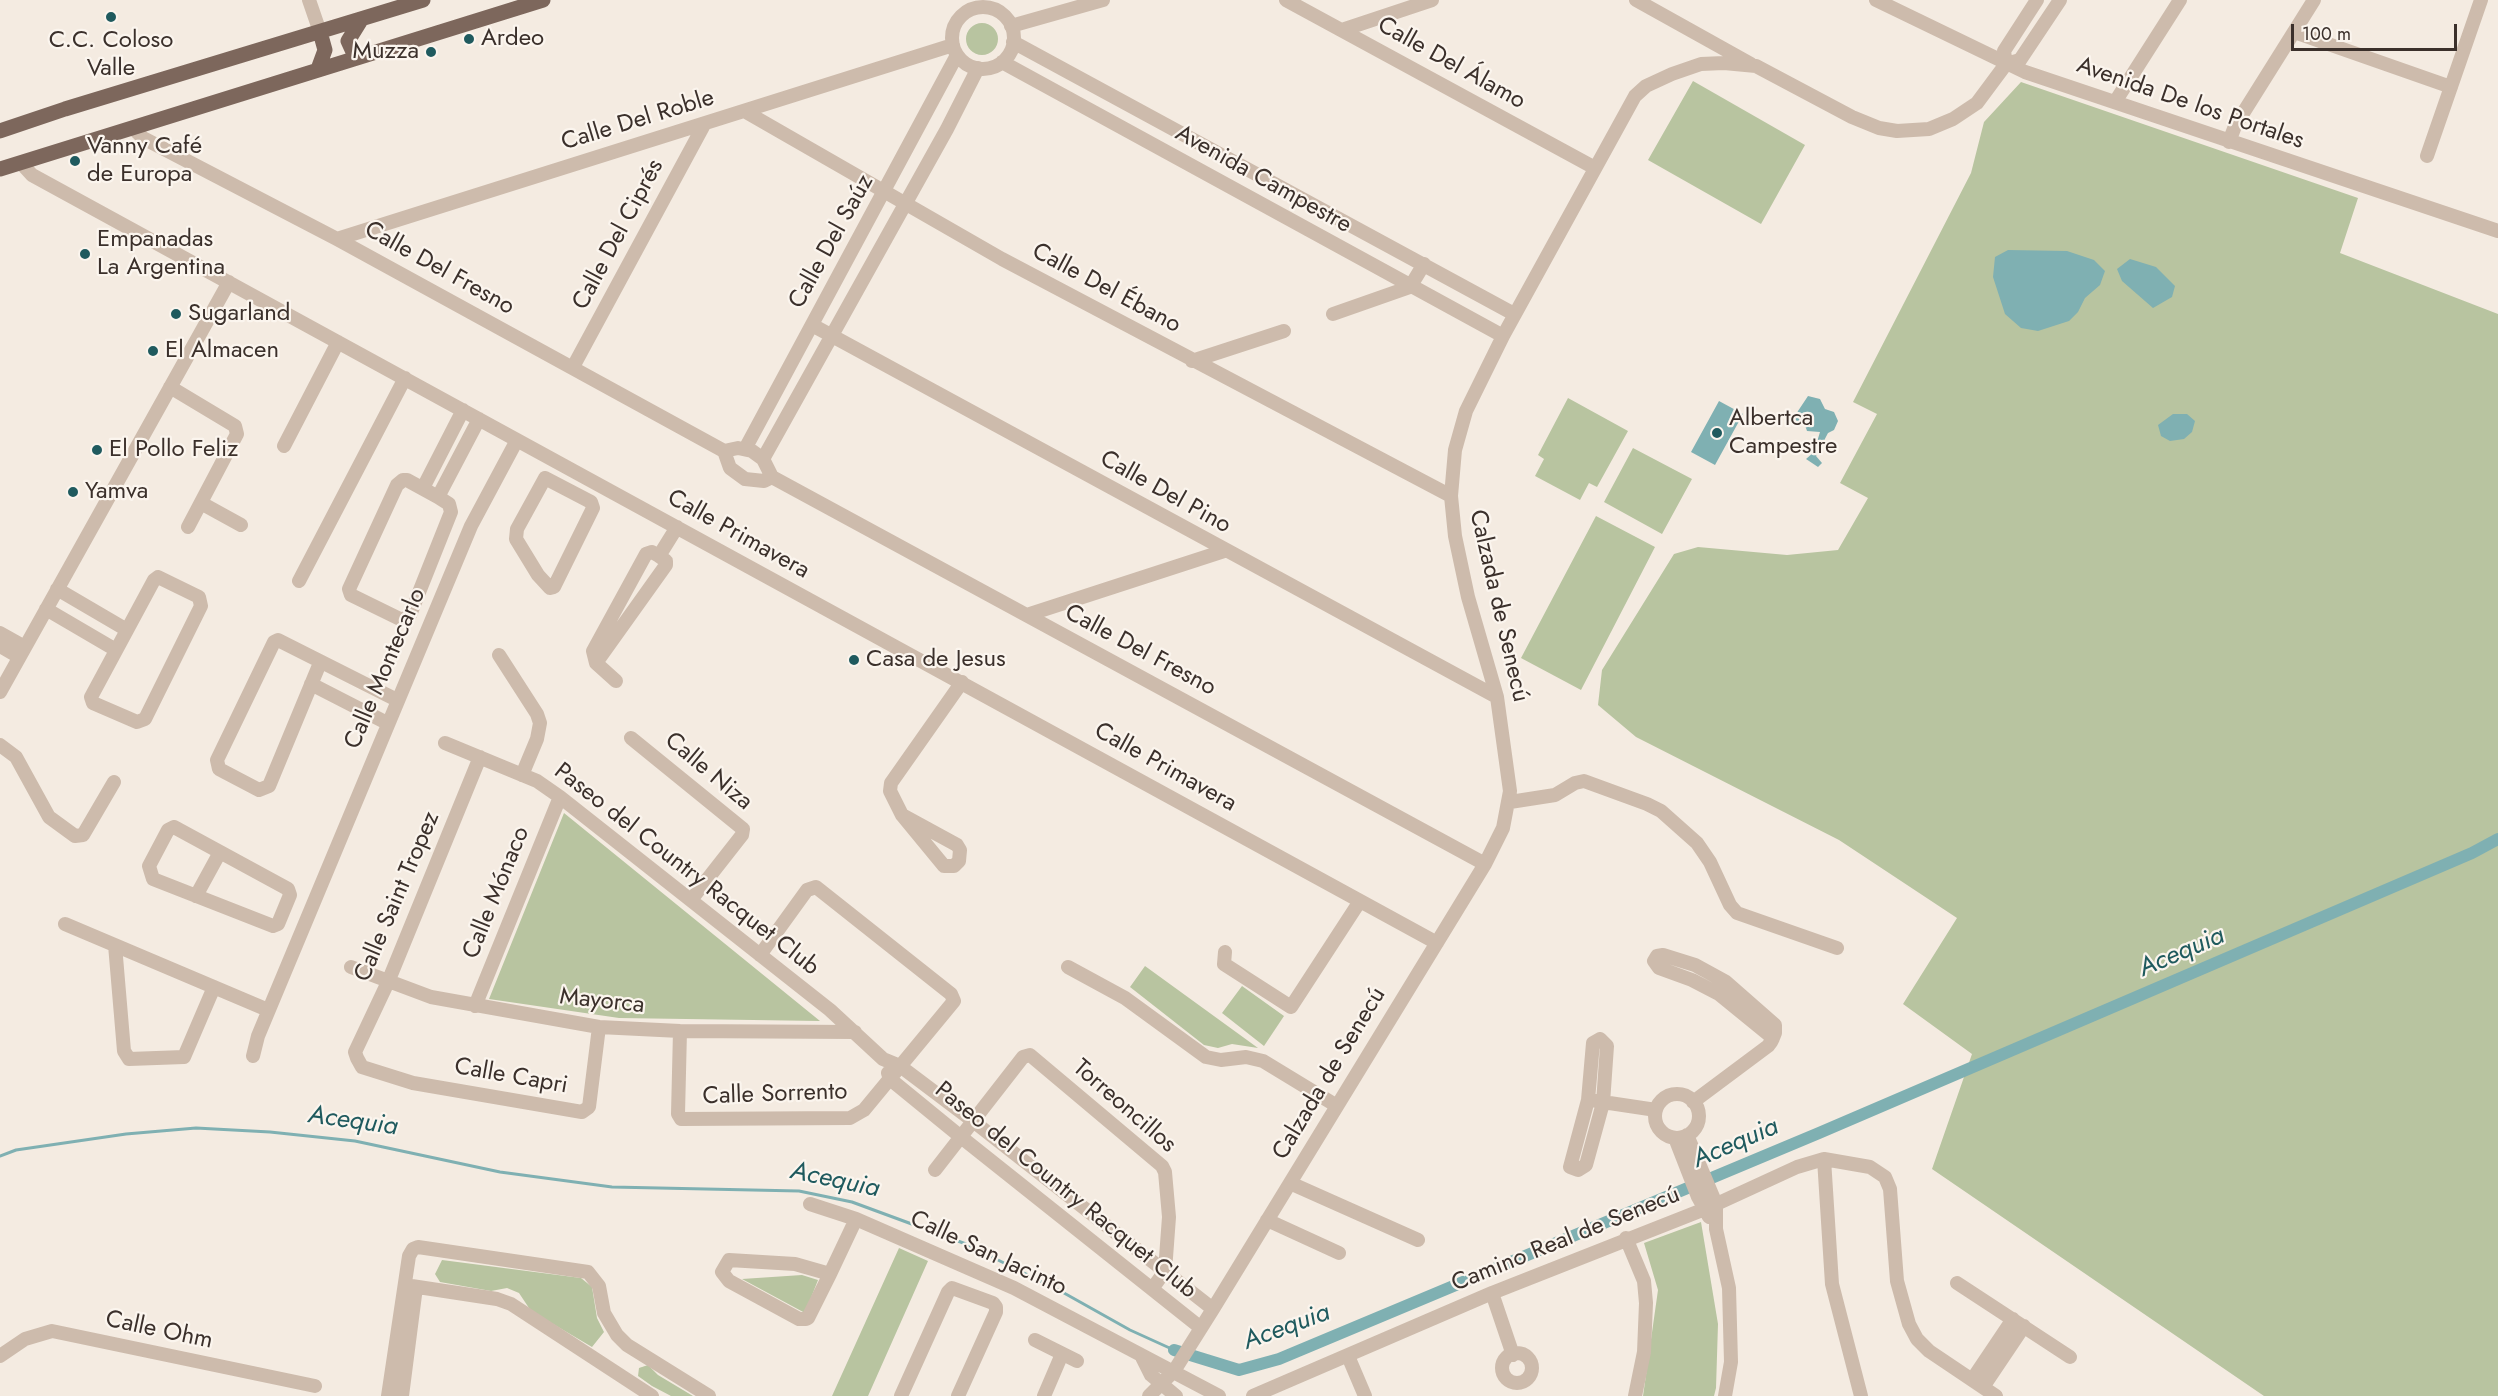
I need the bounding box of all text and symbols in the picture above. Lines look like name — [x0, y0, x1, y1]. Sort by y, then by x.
marker: C.C. Coloso Valle — [104, 10, 118, 24]
street label: Calle Del Álamo — [1372, 11, 1530, 117]
scale bar — [2294, 12, 2460, 50]
text: 100 m — [2302, 21, 2351, 47]
place label: Ardeo — [481, 25, 544, 53]
place label: C.C. Coloso Valle — [49, 27, 173, 83]
marker: Ardeo — [462, 32, 476, 46]
place label: Muzza — [353, 38, 419, 66]
marker: Muzza — [424, 45, 438, 59]
street label: Avenida De los Portales — [2073, 52, 2307, 156]
street label: Calle Del Roble — [558, 84, 718, 158]
street label: Avenida Campestre — [1170, 120, 1356, 240]
place label: Vanny Café de Europa — [87, 133, 202, 189]
marker: Vanny Café de Europa — [68, 154, 82, 168]
street label: Calle Del Ciprés — [567, 155, 671, 315]
street label: Calle Del Saúz — [783, 170, 881, 314]
street label: Calle Del Fresno — [359, 216, 519, 322]
place label: Empanadas La Argentina — [97, 226, 225, 282]
street label: Calle Del Ébano — [1027, 238, 1185, 340]
marker: Empanadas La Argentina — [78, 247, 92, 261]
place label: Sugarland — [188, 300, 291, 328]
marker: Sugarland — [169, 307, 183, 321]
place label: El Almacen — [165, 337, 279, 365]
marker: El Almacen — [146, 344, 160, 358]
place label: Albertca Campestre — [1729, 405, 1837, 461]
marker: Albertca Campestre — [1710, 426, 1724, 440]
place label: El Pollo Feliz — [109, 436, 238, 464]
marker: El Pollo Feliz — [90, 443, 104, 457]
street label: Calle Del Pino — [1095, 445, 1235, 541]
place label: Yamva — [85, 478, 148, 506]
street label: Calle Primavera — [662, 484, 814, 586]
marker: Yamva — [66, 485, 80, 499]
street label: Calzada de Senecú — [1462, 507, 1534, 705]
street label: Calle Montecarlo — [339, 584, 433, 754]
street label: Calle Del Fresno — [1059, 599, 1221, 703]
place label: Casa de Jesus — [866, 646, 1006, 674]
marker: Casa de Jesus — [847, 653, 861, 667]
street label: Calle Primavera — [1089, 717, 1241, 819]
street label: Calle Niza — [658, 727, 758, 817]
street label: Paseo del Country Racquet Club — [548, 758, 824, 982]
street label: Calle Saint Tropez — [349, 808, 447, 986]
street label: Calle Mónaco — [457, 823, 537, 963]
water label: Acequia — [2134, 921, 2230, 985]
street label: Calzada de Senecú — [1267, 982, 1393, 1166]
street label: Mayorca — [558, 983, 646, 1021]
street label: Calle Capri — [452, 1053, 570, 1101]
street label: Torreoncillos — [1066, 1054, 1182, 1160]
street label: Paseo del Country Racquet Club — [928, 1076, 1202, 1306]
street label: Calle Sorrento — [702, 1078, 848, 1112]
water label: Acequia — [306, 1100, 400, 1144]
water label: Acequia — [1688, 1112, 1784, 1176]
water label: Acequia — [788, 1156, 882, 1206]
street label: Camino Real de Senecú — [1448, 1181, 1684, 1299]
street label: Calle San Jacinto — [905, 1205, 1071, 1303]
water label: Acequia — [1239, 1298, 1335, 1358]
street label: Calle Ohm — [103, 1306, 215, 1356]

